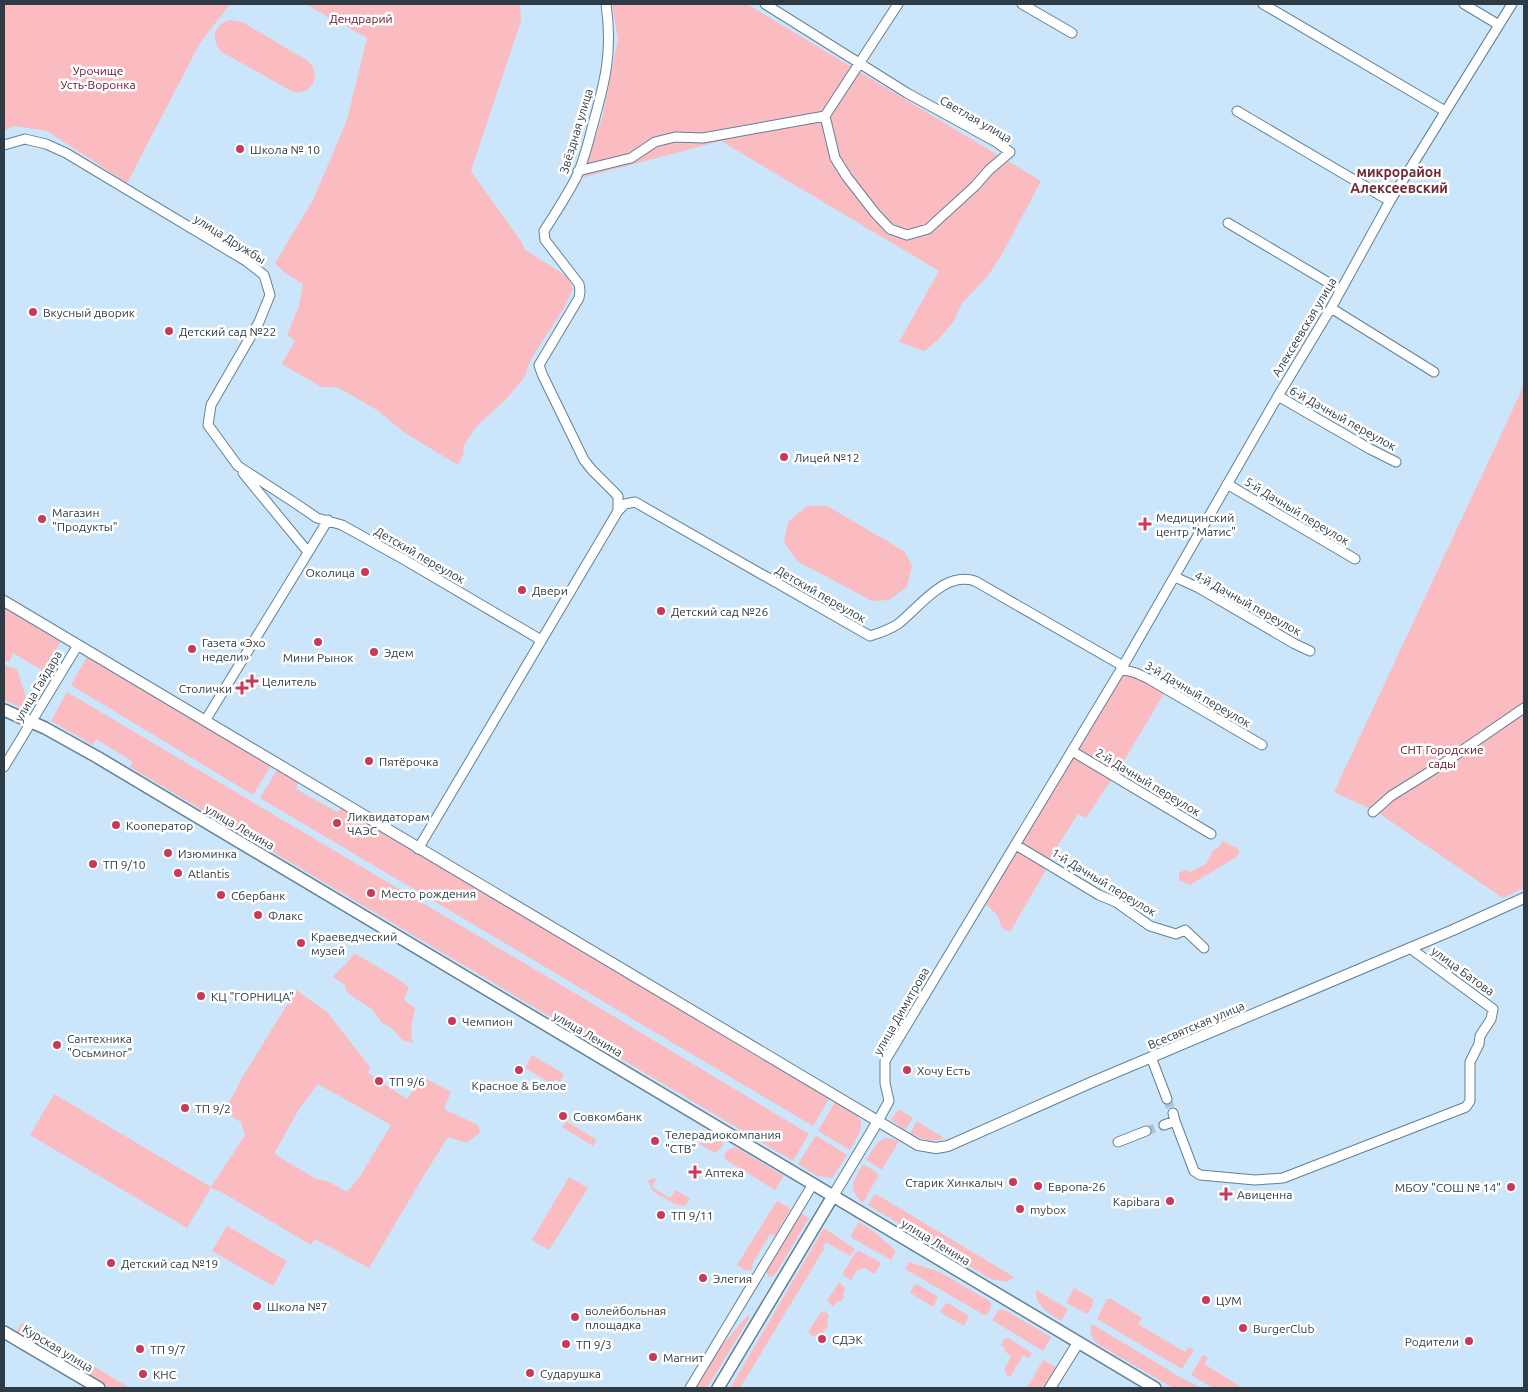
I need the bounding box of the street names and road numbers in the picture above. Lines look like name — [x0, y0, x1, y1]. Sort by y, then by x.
street label: Звёздная улица — [557, 87, 595, 175]
street label: Светлая улица — [938, 93, 1014, 145]
street label: улица Дружбы — [192, 212, 268, 266]
street label: Алексеевская улица — [1269, 275, 1339, 379]
street label: 6-й Дачный переулок — [1288, 383, 1398, 453]
street label: 5-й Дачный переулок — [1242, 475, 1352, 547]
street label: Детский переулок — [373, 524, 467, 586]
street label: Детский переулок — [774, 563, 868, 625]
street label: 4-й Дачный переулок — [1193, 568, 1303, 638]
street label: улица Гайдара — [12, 648, 64, 724]
street label: 3-й Дачный переулок — [1143, 658, 1253, 730]
street label: 2-й Дачный переулок — [1093, 746, 1203, 818]
street label: улица Ленина — [203, 802, 277, 852]
street label: 1-й Дачный переулок — [1049, 846, 1159, 918]
street label: улица Батова — [1429, 944, 1497, 998]
street label: улица Димитрова — [871, 965, 931, 1057]
street label: Всесвятская улица — [1146, 999, 1246, 1051]
street label: улица Ленина — [551, 1009, 625, 1059]
street label: улица Ленина — [899, 1216, 973, 1268]
street label: Курская улица — [21, 1322, 95, 1374]

